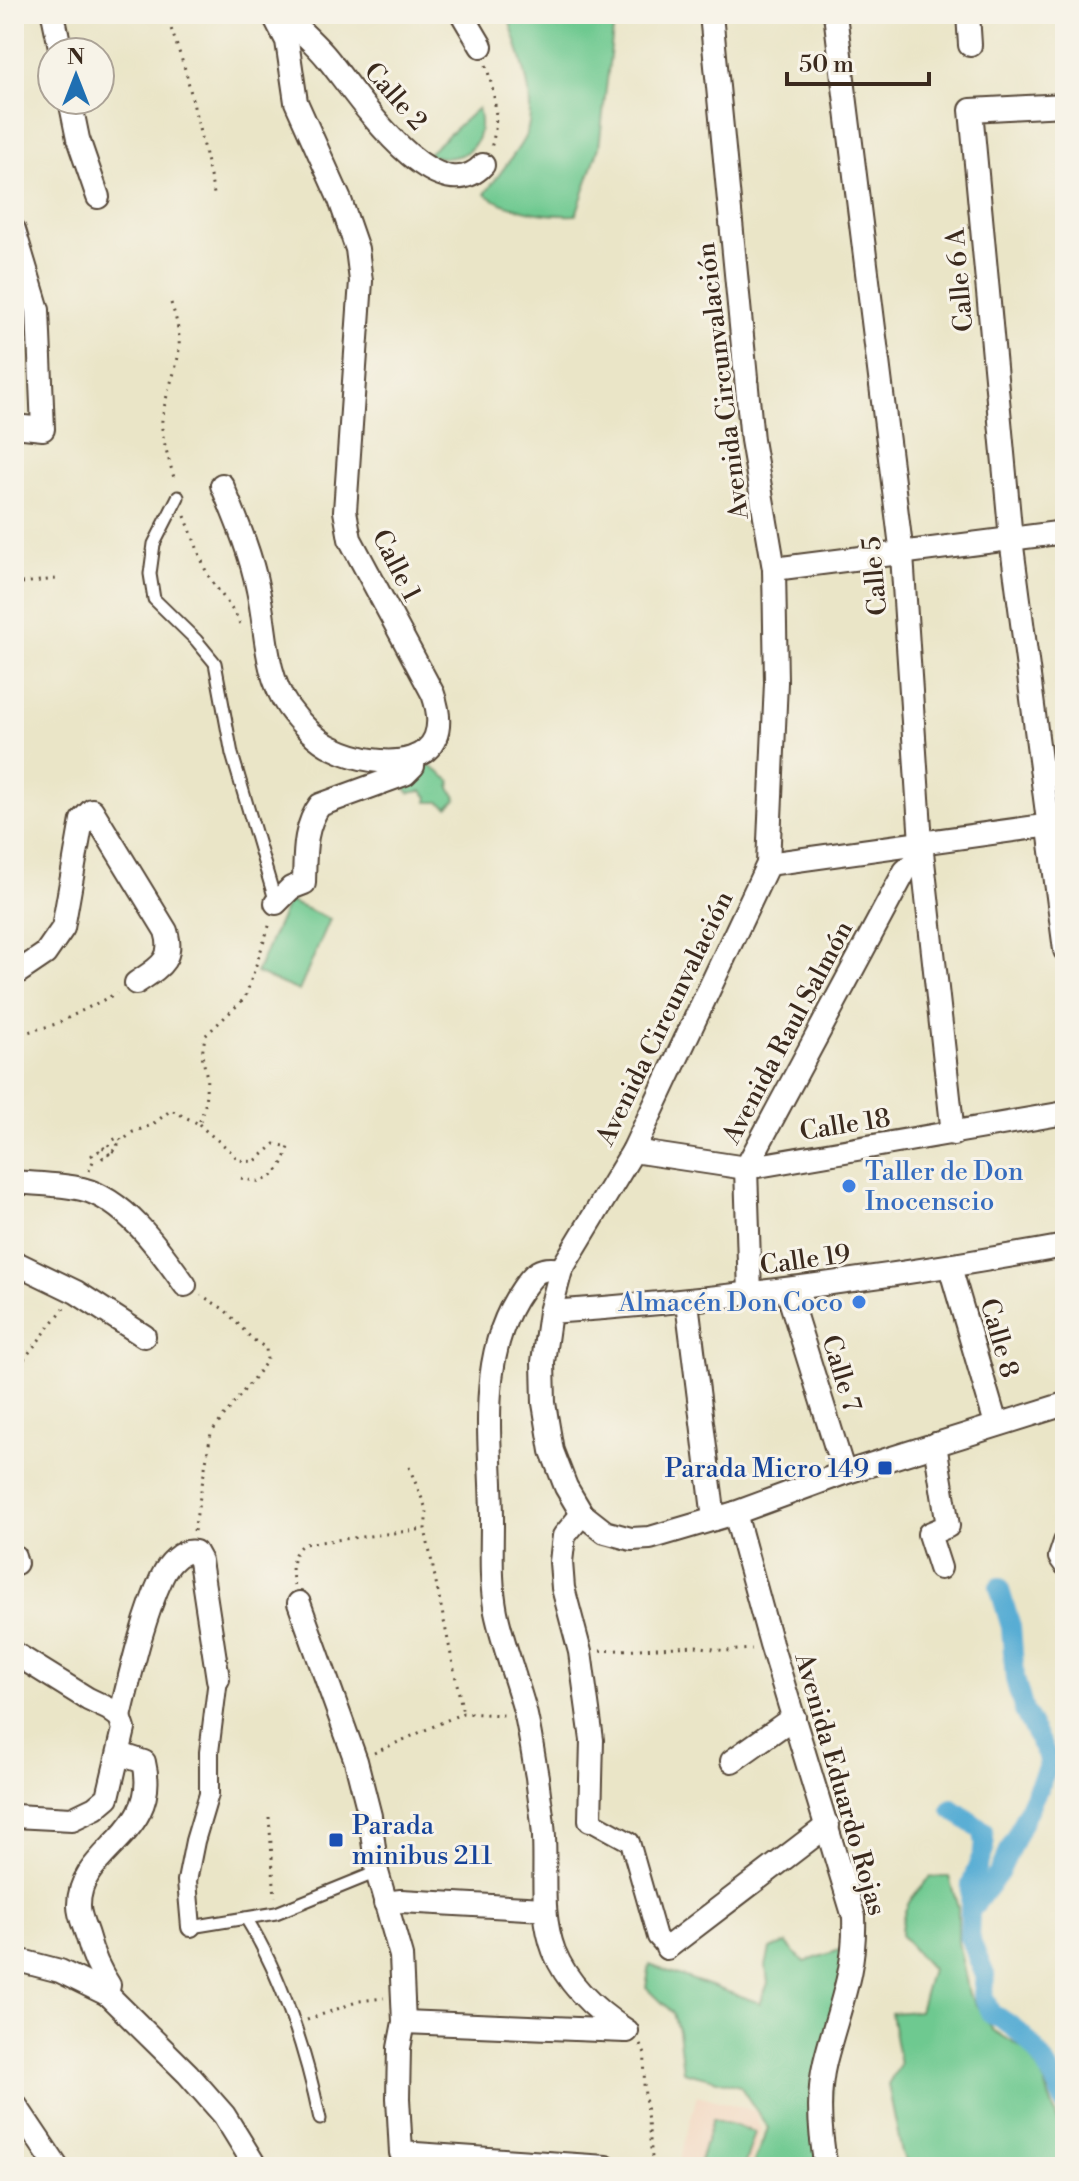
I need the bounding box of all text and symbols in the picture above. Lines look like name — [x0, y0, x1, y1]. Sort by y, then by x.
north arrow — [36, 36, 116, 116]
scale bar — [787, 36, 929, 86]
text: N — [67, 44, 85, 71]
text: 50 m — [799, 50, 854, 80]
street label: Calle 2 — [357, 56, 433, 137]
street label: Calle 6 A — [939, 226, 980, 333]
street label: Avenida Circunvalación — [690, 241, 756, 522]
street label: Calle 1 — [365, 524, 428, 607]
street label: Calle 5 — [856, 535, 894, 617]
street label: Avenida Circunvalación — [589, 886, 740, 1152]
street label: Avenida Raul Salmón — [715, 916, 860, 1150]
street label: Calle 18 — [797, 1102, 893, 1148]
place label: Taller de Don Inocenscio — [865, 1156, 1024, 1218]
marker: Taller de Don Inocenscio — [840, 1177, 858, 1195]
street label: Calle 19 — [758, 1238, 852, 1282]
place label: Almacén Don Coco — [618, 1287, 843, 1319]
marker: Almacén Don Coco — [850, 1293, 868, 1311]
street label: Calle 8 — [973, 1295, 1026, 1382]
street label: Calle 7 — [814, 1331, 868, 1415]
place label: Parada Micro 149 — [665, 1453, 869, 1485]
marker: Parada Micro 149 — [876, 1459, 894, 1477]
street label: Avenida Eduardo Rojas — [787, 1648, 893, 1919]
place label: Parada minibus 211 — [352, 1810, 492, 1872]
marker: Parada minibus 211 — [327, 1831, 345, 1849]

